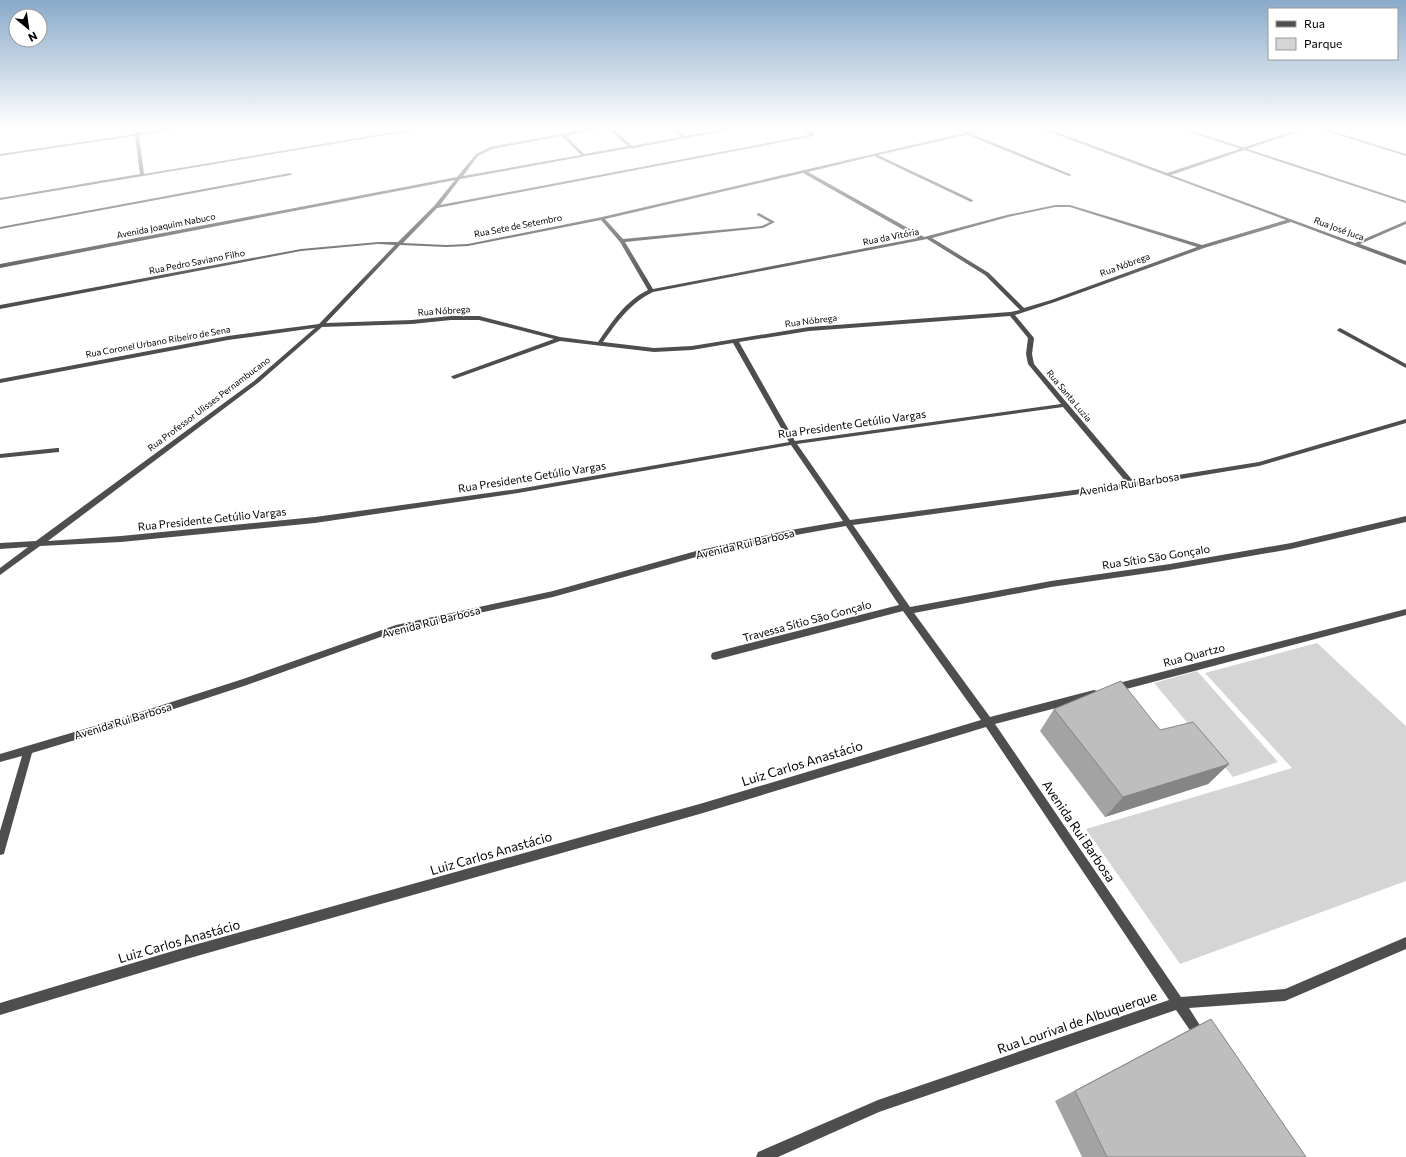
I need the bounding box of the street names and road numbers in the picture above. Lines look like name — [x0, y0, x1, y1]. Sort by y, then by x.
street label: Avenida Joaquim Nabuco — [115, 211, 216, 241]
street label: Rua Sete de Setembro — [473, 212, 563, 239]
street label: Rua José Juca — [1313, 214, 1366, 243]
street label: Rua da Vitória — [862, 226, 920, 247]
street label: Rua Pedro Saviano Filho — [148, 247, 246, 276]
street label: Rua Nóbrega — [1098, 250, 1152, 279]
street label: Rua Nóbrega — [417, 303, 471, 318]
street label: Rua Nóbrega — [784, 312, 838, 329]
street label: Rua Coronel Urbano Ribeiro de Sena — [85, 323, 232, 360]
street label: Rua Professor Ulisses Pernambucano — [145, 354, 272, 453]
street label: Rua Santa Luzia — [1044, 367, 1094, 424]
street label: Rua Presidente Getúlio Vargas — [777, 407, 927, 440]
street label: Rua Presidente Getúlio Vargas — [457, 458, 607, 495]
street label: Avenida Rui Barbosa — [1078, 469, 1180, 498]
street label: Rua Presidente Getúlio Vargas — [137, 504, 287, 533]
street label: Avenida Rui Barbosa — [694, 526, 796, 561]
street label: Rua Sítio São Gonçalo — [1101, 541, 1211, 571]
street label: Travessa Sítio São Gonçalo — [741, 597, 873, 644]
street label: Avenida Rui Barbosa — [380, 603, 482, 640]
street label: Rua Quartzo — [1162, 640, 1226, 669]
street label: Avenida Rui Barbosa — [73, 700, 173, 742]
street label: Luiz Carlos Anastácio — [739, 737, 865, 789]
street label: Avenida Rui Barbosa — [1039, 777, 1119, 885]
street label: Luiz Carlos Anastácio — [428, 828, 554, 878]
street label: Luiz Carlos Anastácio — [116, 916, 242, 966]
street label: Rua Lourival de Albuquerque — [995, 987, 1159, 1057]

